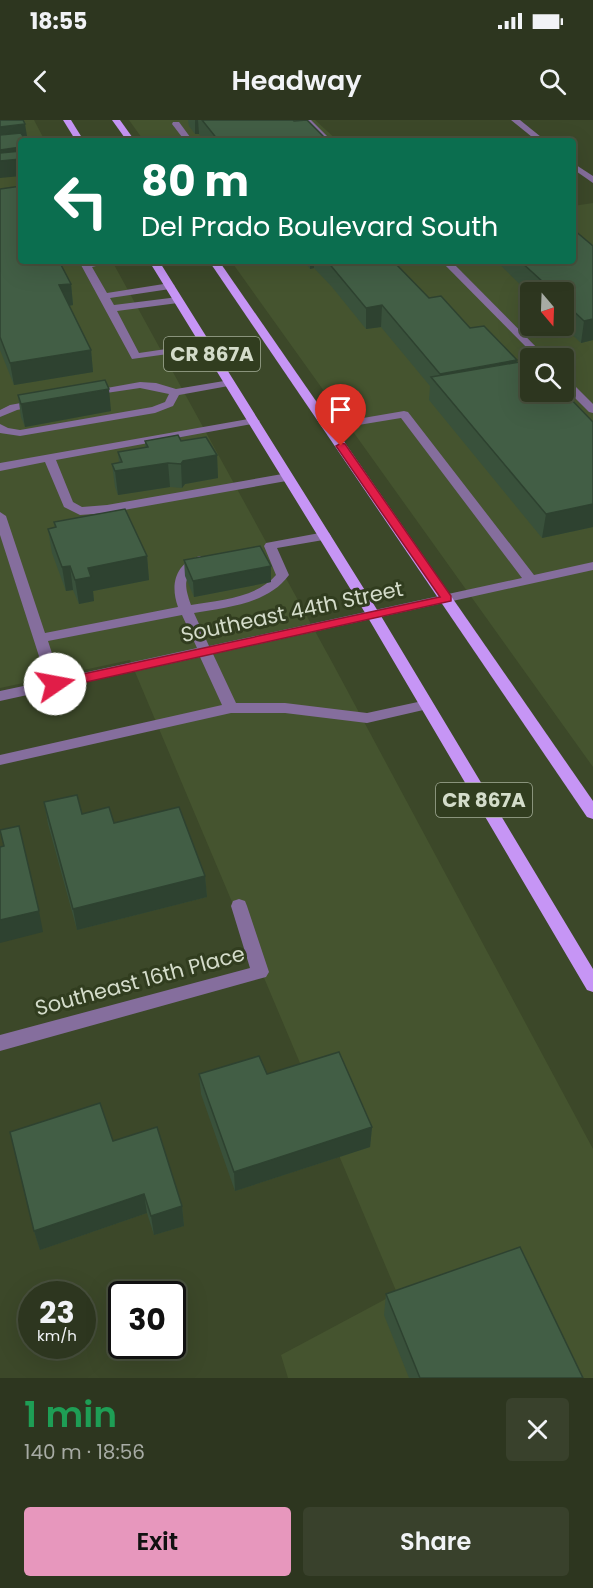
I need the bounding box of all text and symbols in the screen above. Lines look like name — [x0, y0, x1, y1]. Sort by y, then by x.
text: 18:55 — [30, 6, 87, 37]
text: Headway — [231, 62, 362, 99]
icon: back — [24, 65, 57, 98]
icon: search — [536, 65, 569, 98]
text: 80 m — [141, 152, 249, 211]
icon: left — [42, 162, 120, 240]
text: Del Prado Boulevard South — [141, 208, 498, 245]
north arrow — [520, 282, 574, 336]
map controls — [520, 282, 574, 402]
road number: CR 867A — [164, 337, 260, 371]
button: search — [520, 348, 574, 402]
pin — [315, 384, 366, 446]
icon: arrive — [324, 393, 357, 426]
street label: Southeast 44th Street — [178, 574, 406, 649]
position arrow — [23, 652, 87, 716]
road number: CR 867A — [436, 783, 532, 817]
street label: Southeast 16th Place — [32, 939, 248, 1022]
speed limit sign: 30 — [108, 1281, 186, 1359]
text: 23 — [39, 1291, 75, 1334]
text: km/h — [37, 1325, 77, 1346]
text: 1 min — [24, 1389, 117, 1440]
button: close — [506, 1398, 569, 1461]
text: 140 m · 18:56 — [24, 1438, 145, 1466]
button: Exit — [24, 1507, 291, 1576]
button: Share — [303, 1507, 569, 1576]

